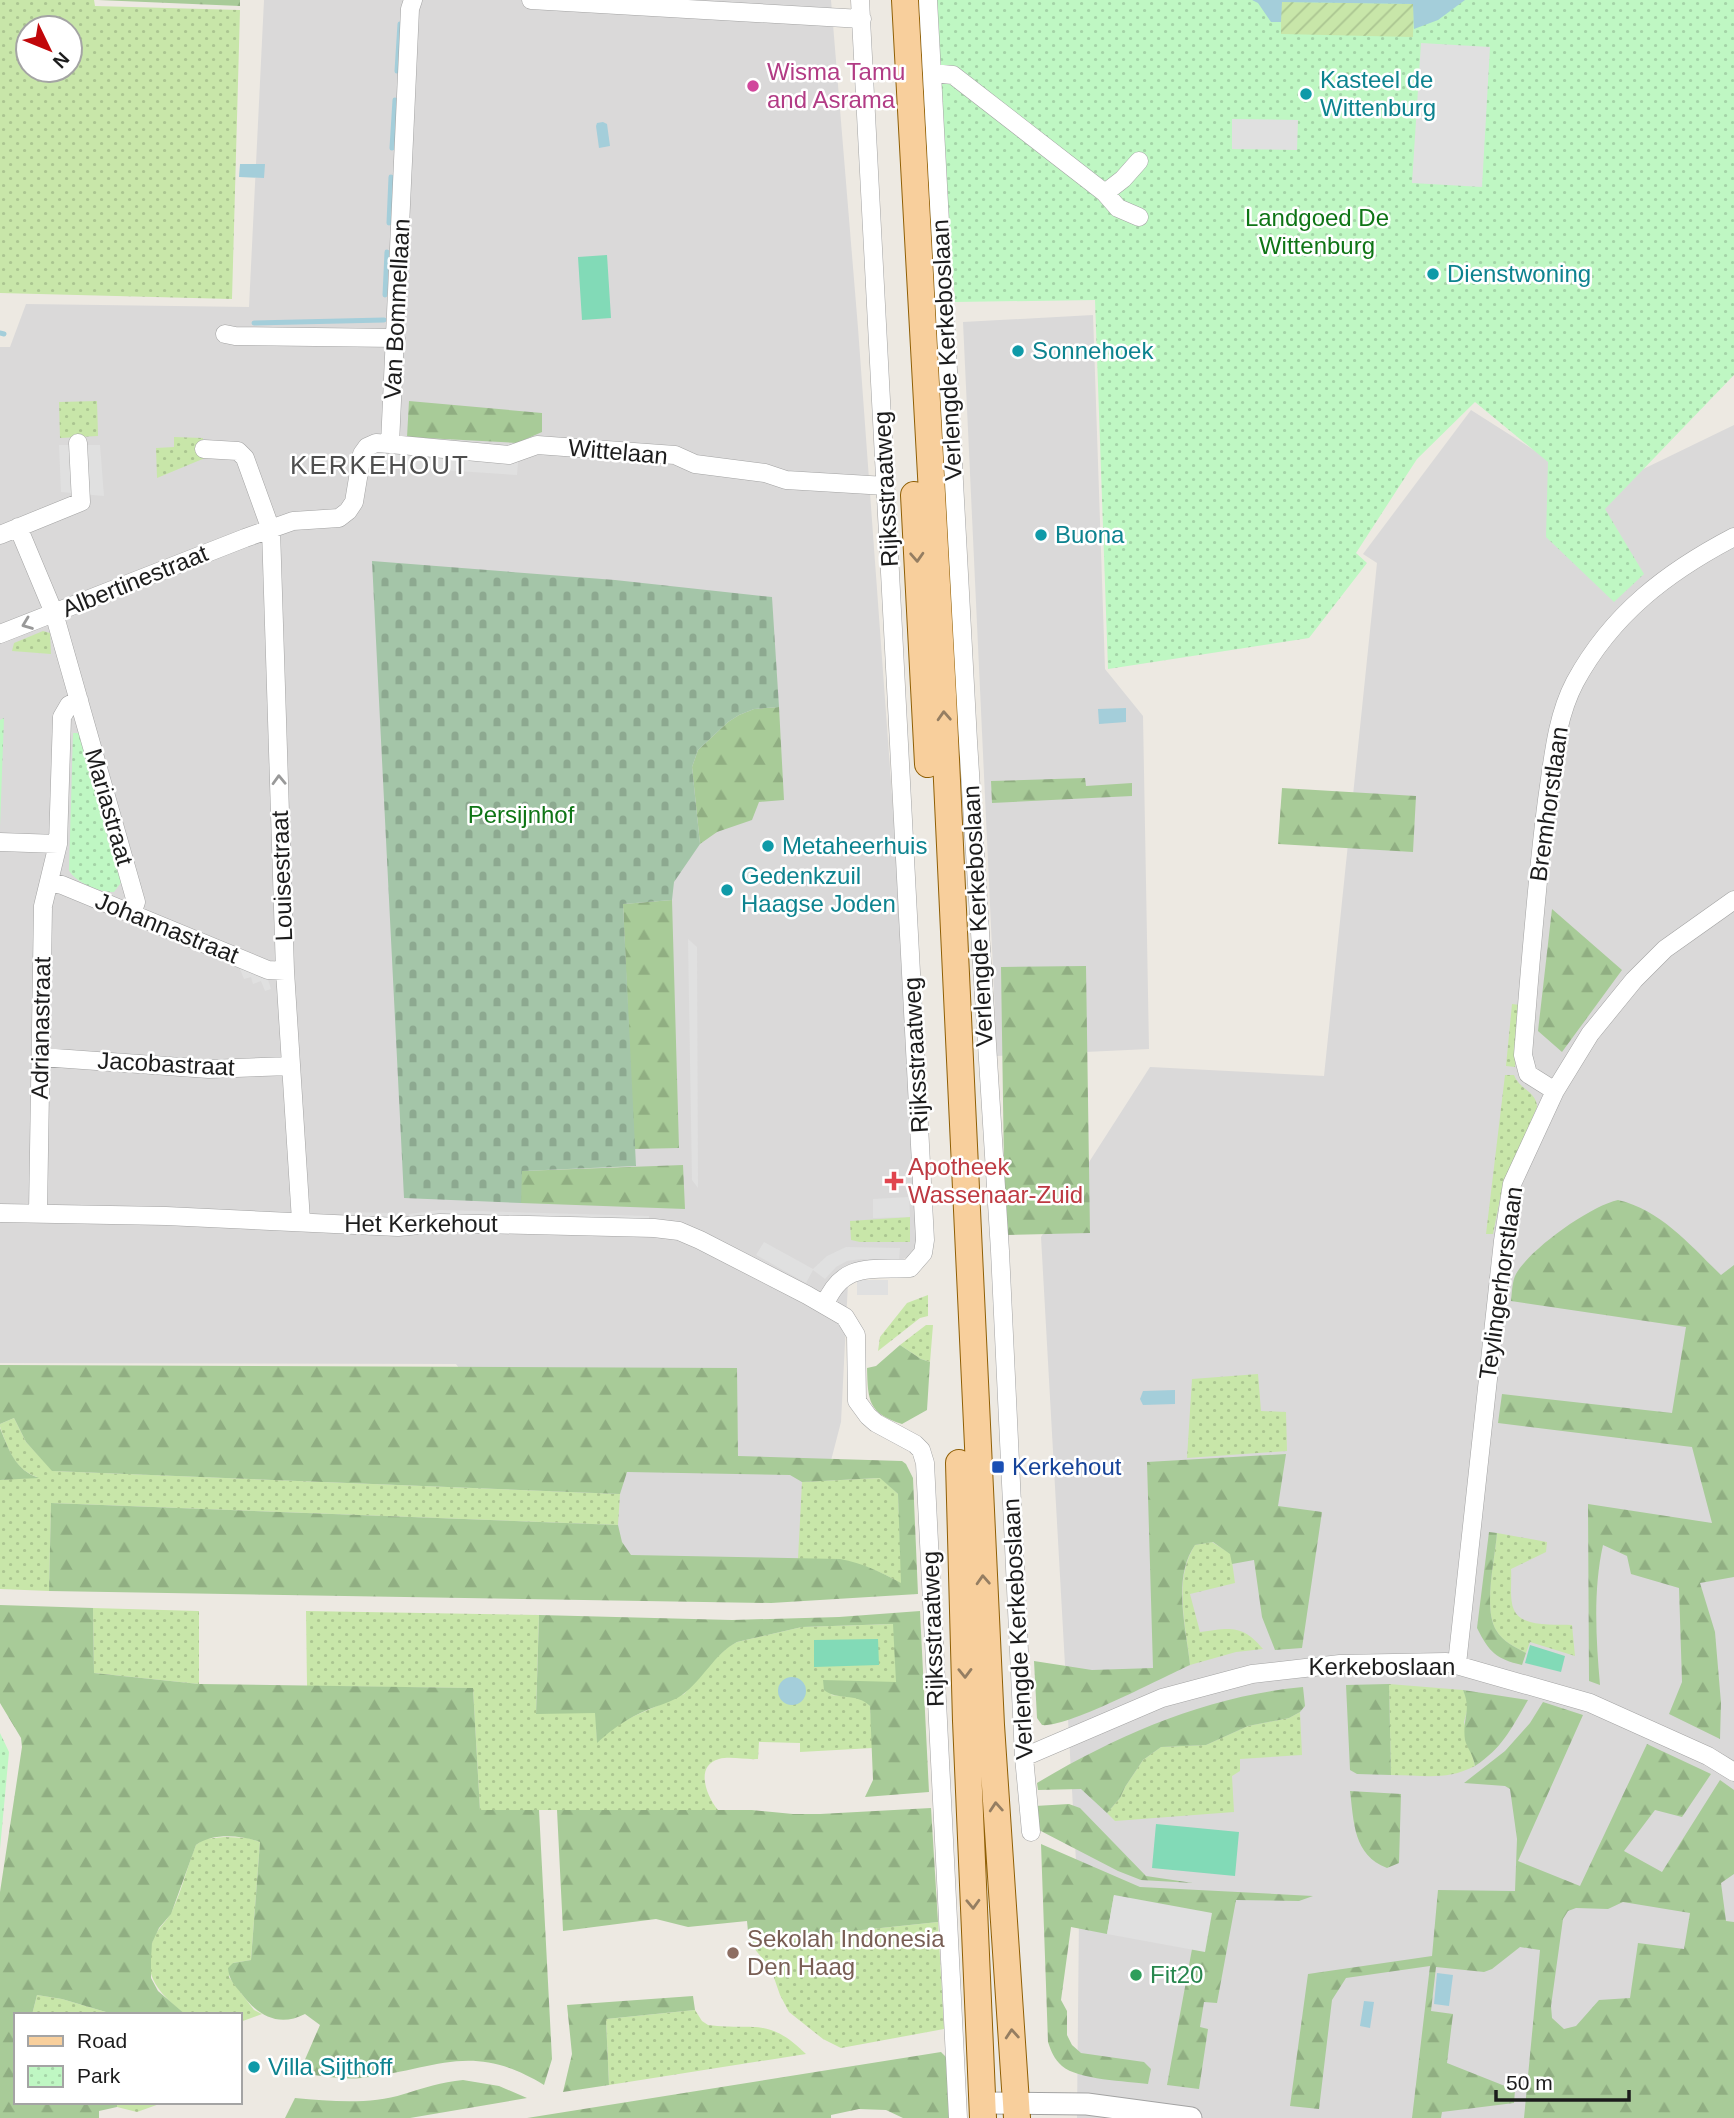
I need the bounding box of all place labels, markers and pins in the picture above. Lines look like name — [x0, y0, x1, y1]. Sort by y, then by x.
place label: Wisma Tamu and Asrama — [767, 58, 905, 113]
place label: Kasteel de Wittenburg — [1320, 66, 1436, 121]
marker: Wisma Tamu and Asrama — [745, 78, 761, 94]
marker: Kasteel de Wittenburg — [1298, 86, 1314, 102]
place label: Dienstwoning — [1447, 260, 1591, 287]
marker: Dienstwoning — [1425, 266, 1441, 282]
place label: Sonnehoek — [1032, 337, 1154, 364]
marker: Sonnehoek — [1010, 343, 1026, 359]
place label: Buona — [1055, 521, 1125, 548]
marker: Buona — [1033, 527, 1049, 543]
place label: Metaheerhuis — [782, 832, 927, 859]
marker: Metaheerhuis — [760, 838, 776, 854]
place label: Gedenkzuil Haagse Joden — [741, 862, 896, 917]
marker: Gedenkzuil Haagse Joden — [719, 882, 735, 898]
place label: Apotheek Wassenaar-Zuid — [908, 1153, 1083, 1208]
marker: Apotheek Wassenaar-Zuid — [886, 1173, 902, 1189]
place label: Kerkehout — [1012, 1453, 1122, 1480]
marker: Kerkehout — [990, 1459, 1006, 1475]
place label: Sekolah Indonesia Den Haag — [747, 1925, 945, 1980]
marker: Sekolah Indonesia Den Haag — [725, 1945, 741, 1961]
place label: Fit20 — [1150, 1961, 1203, 1988]
marker: Fit20 — [1128, 1967, 1144, 1983]
place label: Villa Sijthoff — [268, 2053, 393, 2080]
marker: Villa Sijthoff — [246, 2059, 262, 2075]

